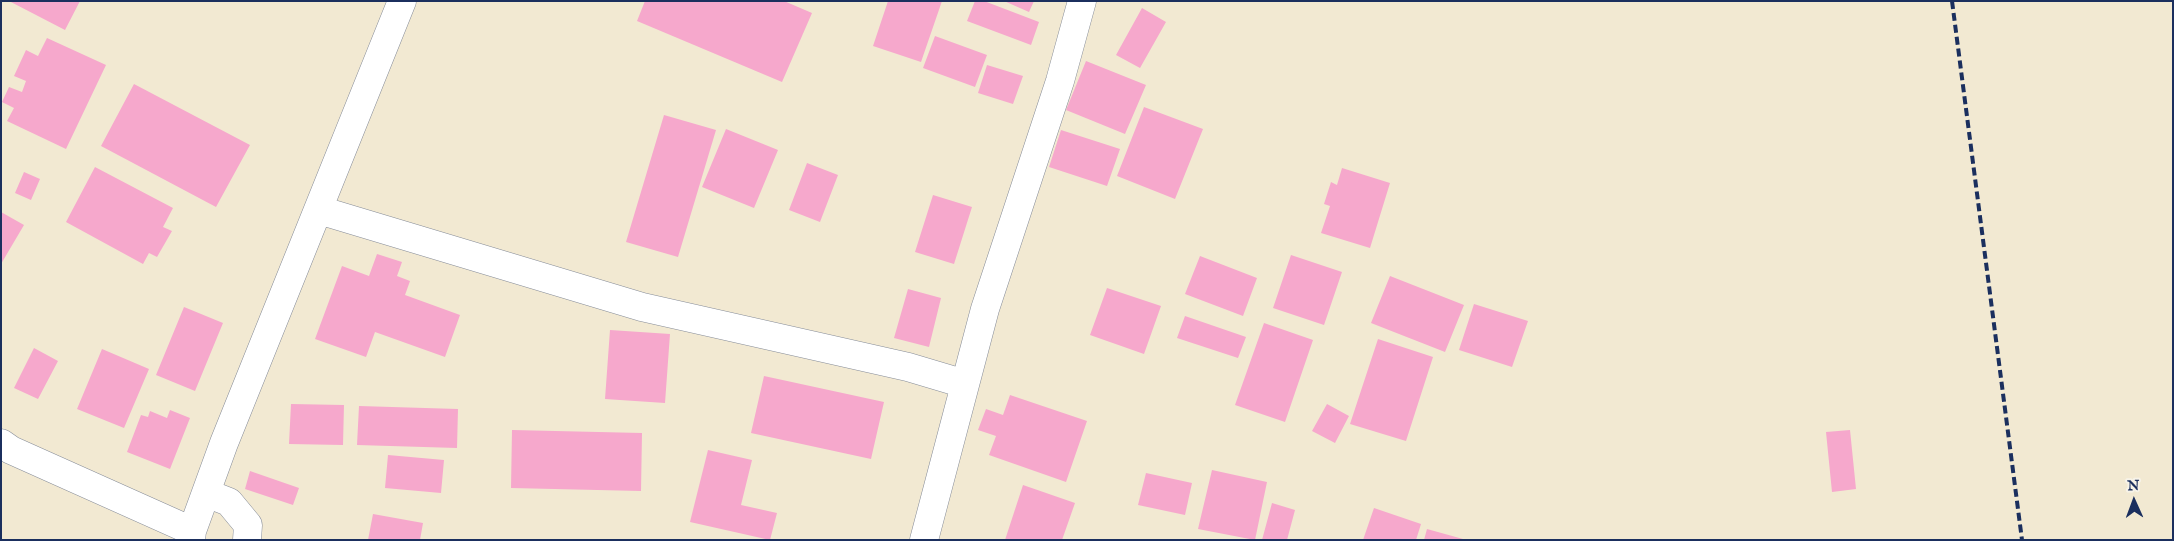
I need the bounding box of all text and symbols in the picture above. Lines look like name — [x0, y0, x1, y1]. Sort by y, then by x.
north arrow — [2109, 476, 2159, 526]
text: N — [2127, 477, 2140, 495]

